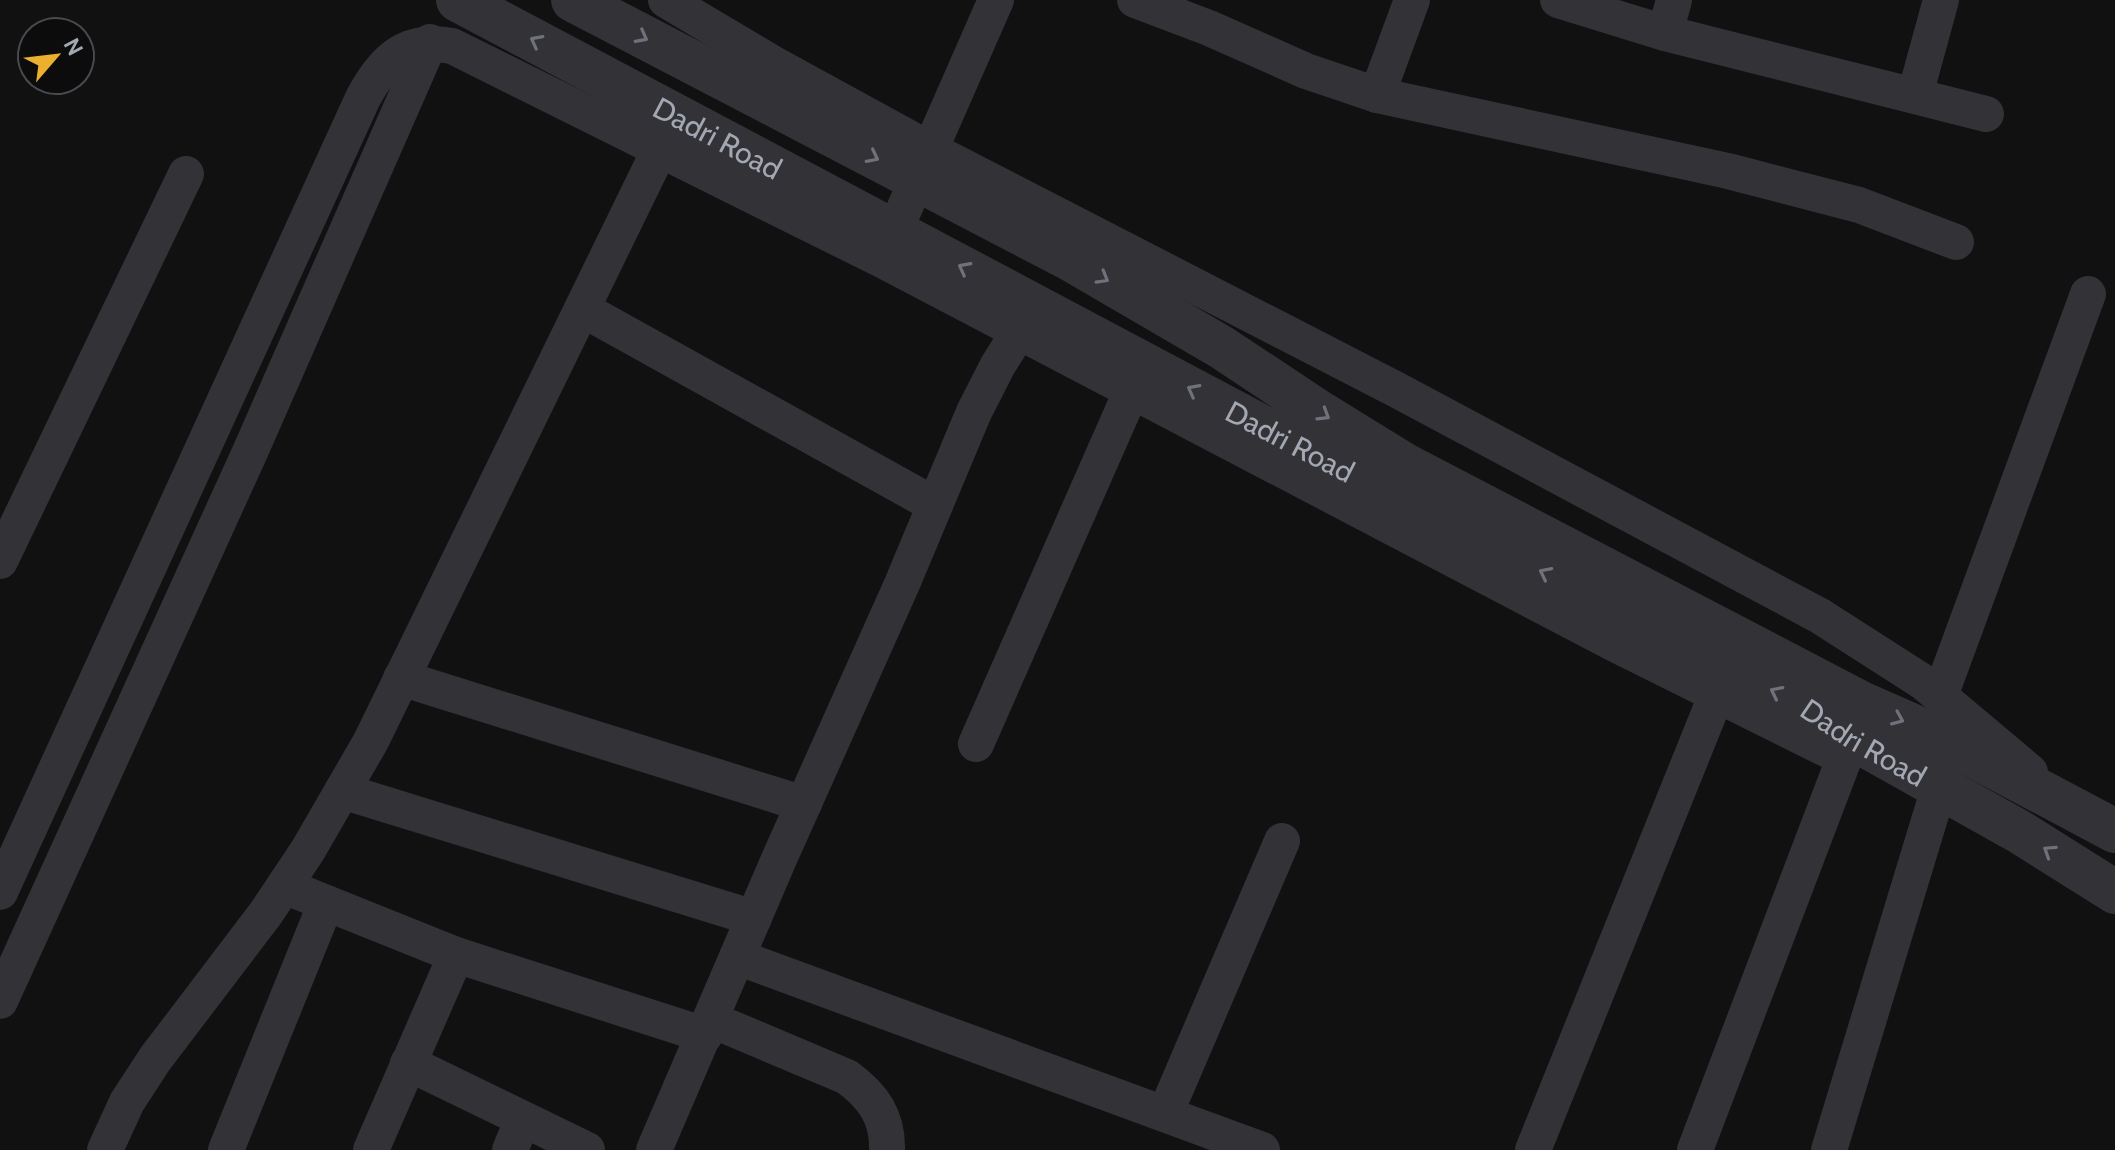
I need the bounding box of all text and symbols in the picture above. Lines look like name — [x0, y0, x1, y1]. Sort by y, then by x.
north arrow — [16, 16, 96, 96]
one-way arrow — [634, 27, 649, 42]
text: N — [58, 34, 89, 60]
one-way arrow — [530, 36, 544, 51]
street label: Dadri Road — [647, 89, 788, 187]
one-way arrow — [864, 148, 879, 163]
one-way arrow — [957, 263, 972, 278]
one-way arrow — [1094, 268, 1109, 284]
one-way arrow — [1187, 385, 1202, 400]
street label: Dadri Road — [1219, 392, 1361, 490]
one-way arrow — [1315, 405, 1330, 420]
one-way arrow — [1538, 567, 1553, 583]
one-way arrow — [1770, 686, 1785, 702]
street label: Dadri Road — [1794, 690, 1933, 794]
one-way arrow — [1890, 710, 1904, 726]
one-way arrow — [2043, 845, 2058, 860]

